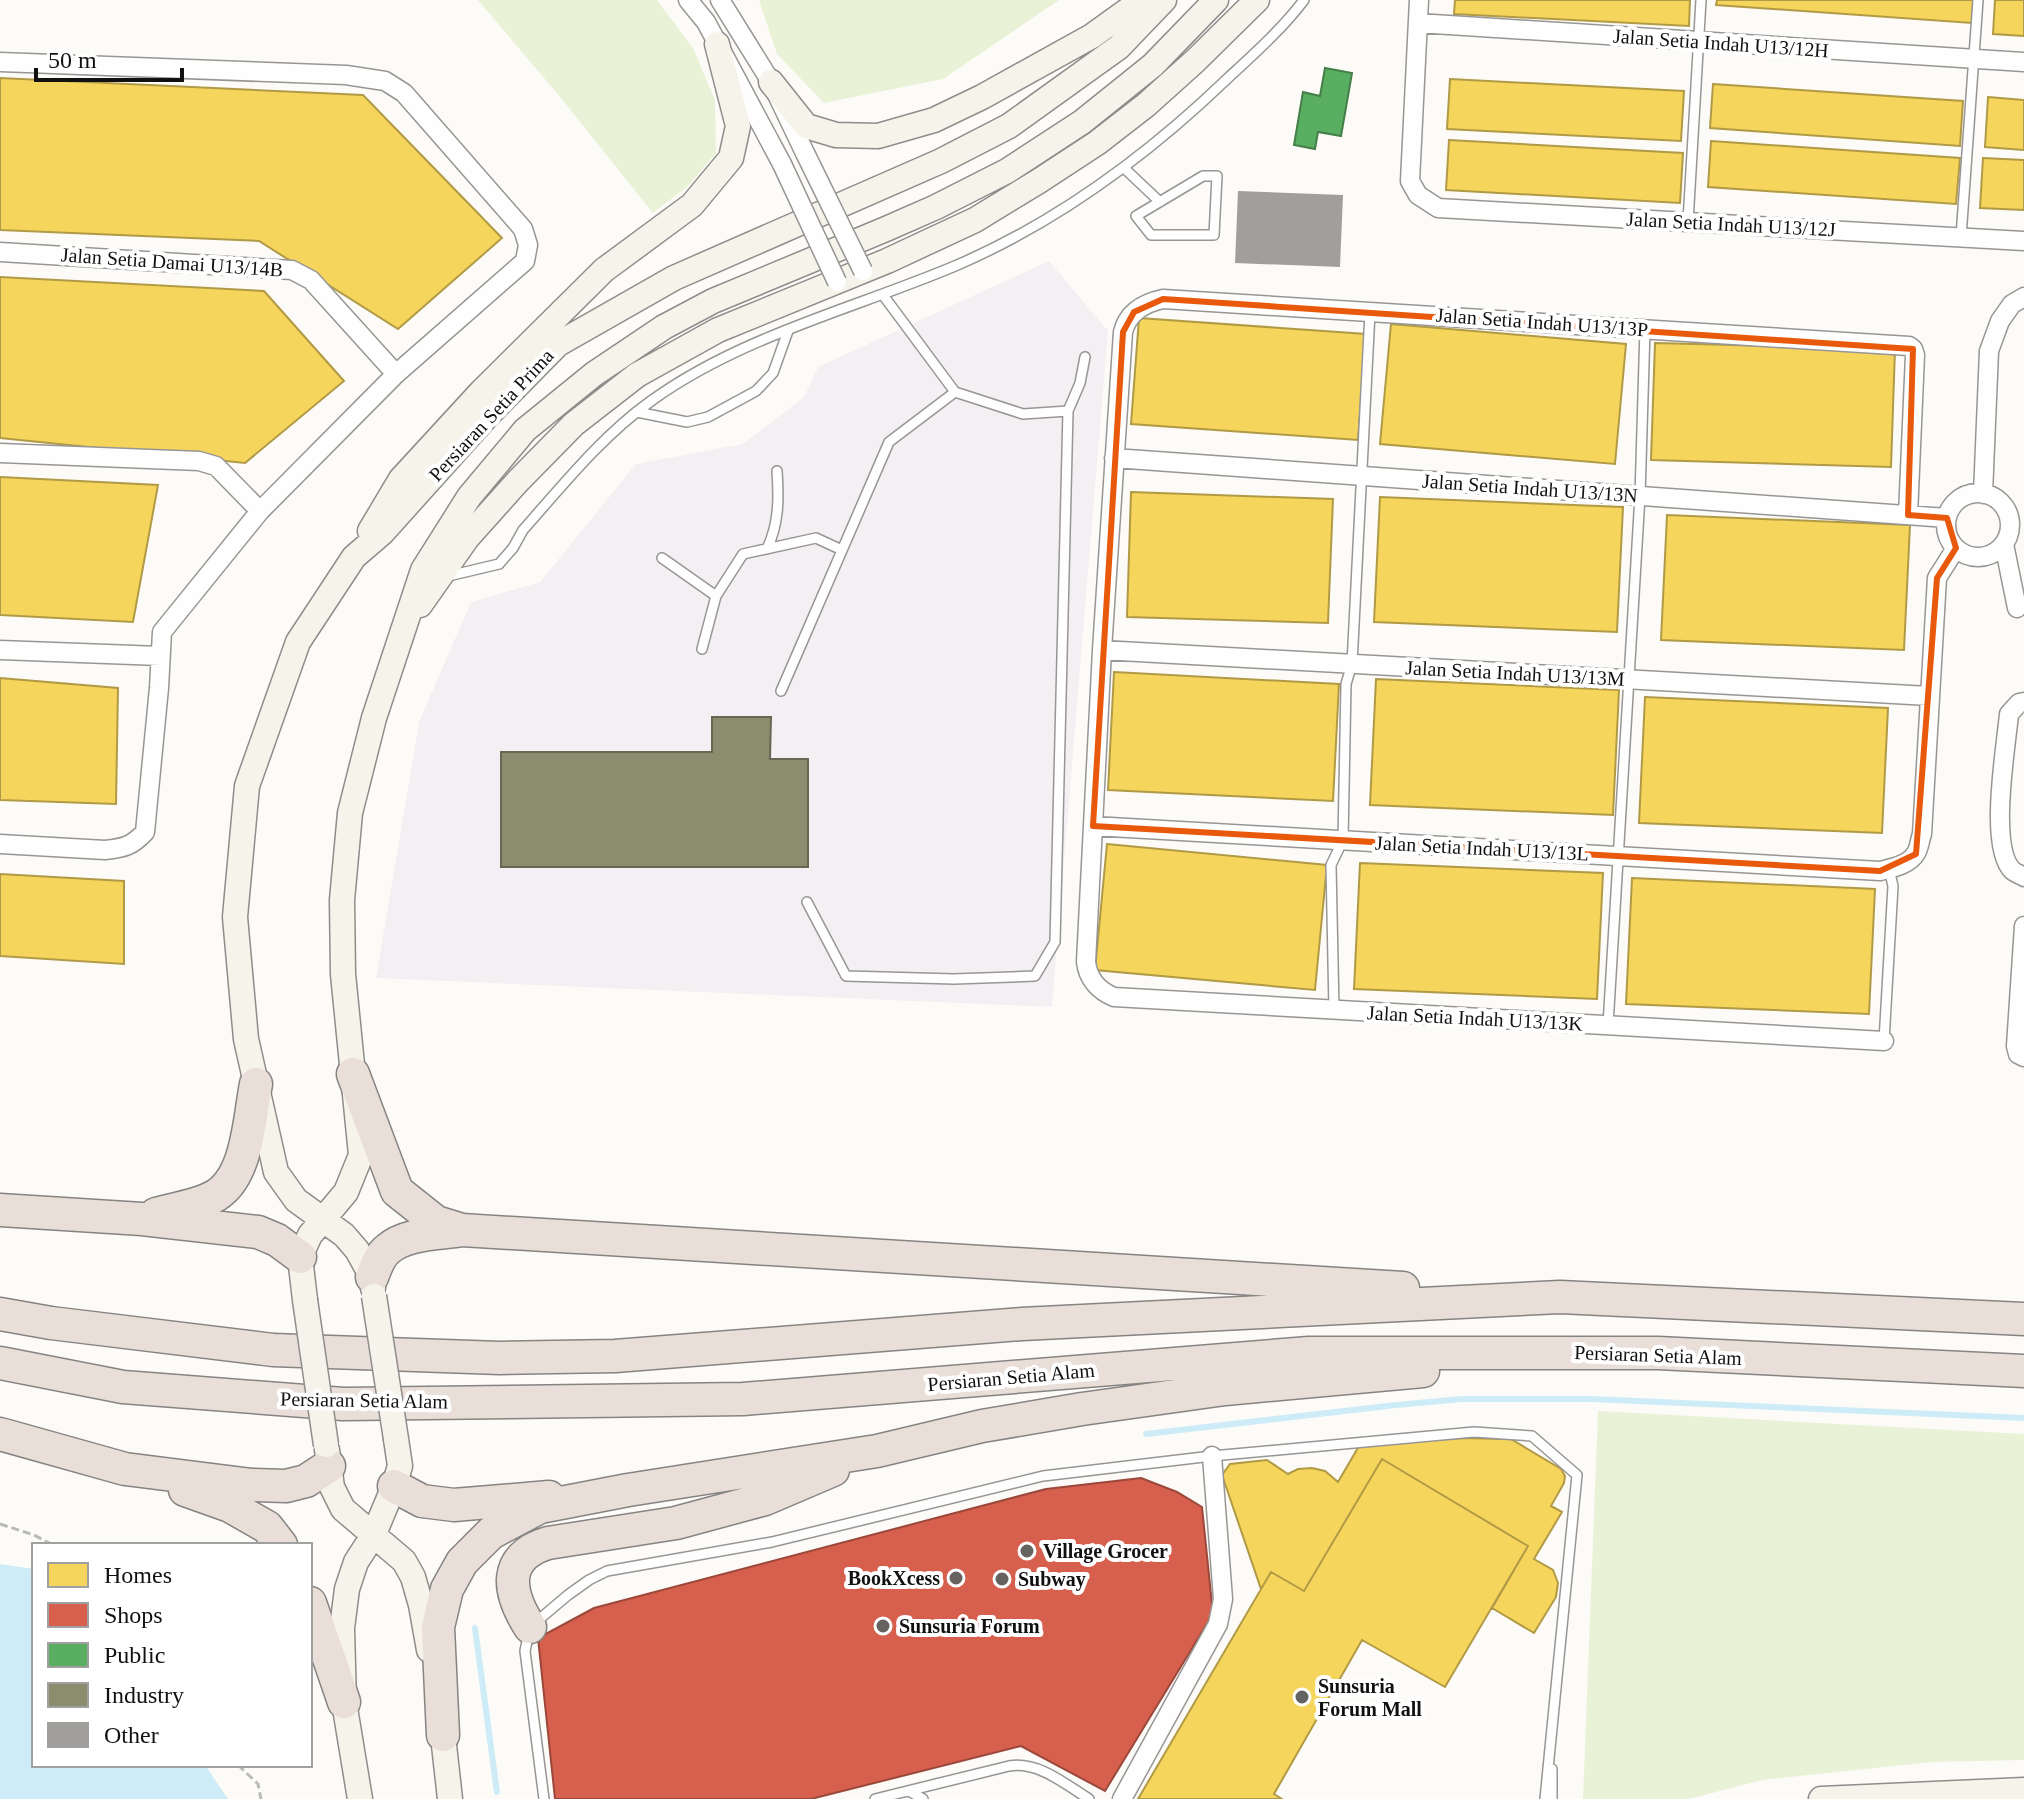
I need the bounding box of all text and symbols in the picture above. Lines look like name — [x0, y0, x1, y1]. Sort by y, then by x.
street label: Jalan Setia Indah U13/12H — [1612, 24, 1830, 62]
scale bar — [36, 32, 182, 82]
text: 50 m — [48, 47, 97, 73]
street label: Jalan Setia Indah U13/12J — [1626, 208, 1836, 240]
street label: Jalan Setia Damai U13/14B — [60, 243, 284, 281]
street label: Jalan Setia Indah U13/13P — [1435, 304, 1649, 340]
street label: Persiaran Setia Prima — [424, 344, 558, 485]
street label: Jalan Setia Indah U13/13N — [1421, 469, 1639, 507]
street label: Jalan Setia Indah U13/13M — [1405, 656, 1625, 690]
street label: Jalan Setia Indah U13/13L — [1375, 831, 1589, 865]
street label: Jalan Setia Indah U13/13K — [1367, 1001, 1584, 1035]
street label: Persiaran Setia Alam — [1574, 1341, 1743, 1369]
street label: Persiaran Setia Alam — [926, 1359, 1096, 1395]
street label: Persiaran Setia Alam — [280, 1388, 448, 1412]
place label: Village Grocer — [1043, 1540, 1168, 1563]
marker: Village Grocer — [1018, 1542, 1036, 1560]
legend — [32, 1543, 312, 1767]
text: Homes — [104, 1562, 172, 1588]
place label: BookXcess — [848, 1567, 940, 1589]
place label: Subway — [1018, 1568, 1086, 1591]
marker: BookXcess — [947, 1569, 965, 1587]
marker: Subway — [993, 1570, 1011, 1588]
text: Shops — [104, 1602, 163, 1628]
place label: Sunsuria Forum — [899, 1615, 1040, 1637]
marker: Sunsuria Forum — [874, 1617, 892, 1635]
text: Public — [104, 1642, 165, 1668]
place label: Sunsuria Forum Mall — [1318, 1675, 1422, 1720]
text: Industry — [104, 1682, 184, 1708]
marker: Sunsuria Forum Mall — [1293, 1688, 1311, 1706]
text: Other — [104, 1722, 159, 1748]

